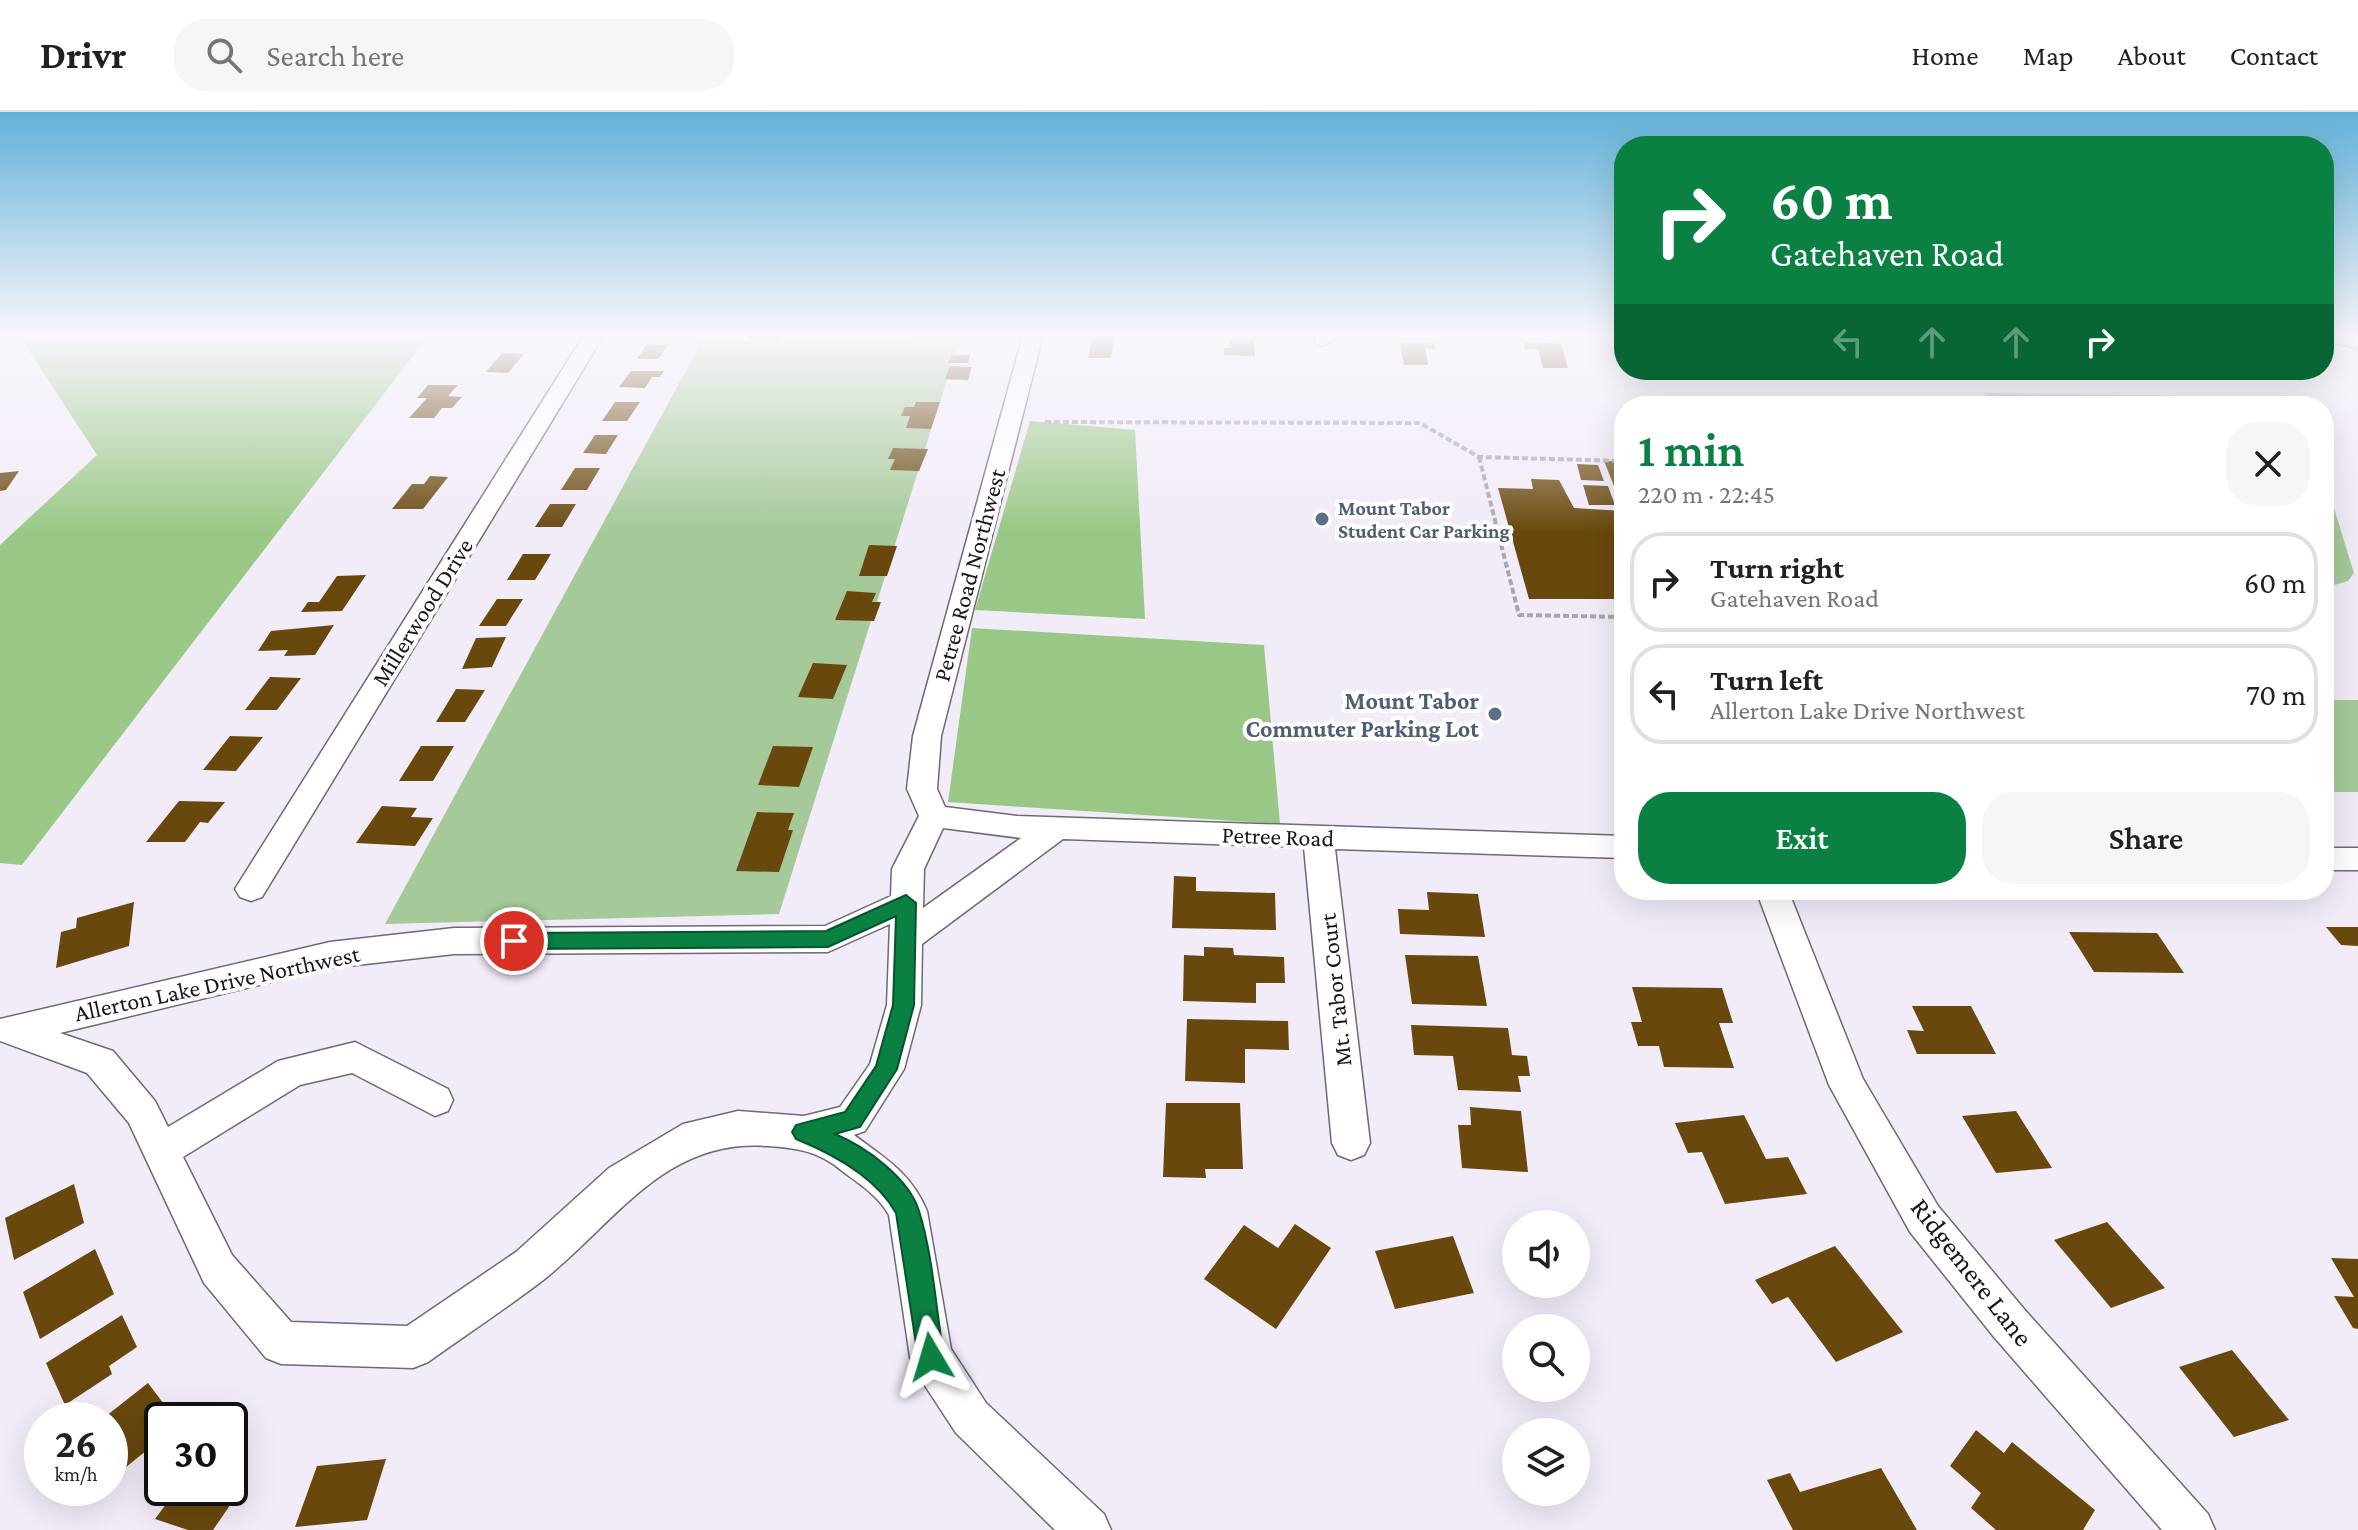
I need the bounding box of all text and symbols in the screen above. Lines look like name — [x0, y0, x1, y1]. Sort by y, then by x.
search box — [174, 19, 734, 91]
icon: search — [202, 33, 246, 77]
text: Drivr — [40, 34, 126, 76]
text: Search here — [266, 39, 404, 72]
text: Home — [1912, 40, 1979, 71]
text: Map — [2023, 40, 2074, 71]
text: About — [2118, 40, 2186, 71]
text: Contact — [2230, 40, 2318, 71]
icon: right — [1638, 168, 1742, 272]
text: 60 m — [1770, 169, 1893, 231]
text: Gatehaven Road — [1770, 234, 2004, 274]
icon: left — [1826, 320, 1870, 364]
icon: ahead — [1910, 320, 1954, 364]
icon: ahead — [1994, 320, 2038, 364]
icon: right — [2078, 320, 2122, 364]
button: close — [2226, 422, 2310, 506]
text: 1 min — [1638, 423, 1745, 476]
street label: Petree Road Northwest — [928, 465, 1011, 684]
text: 220 m · 22:45 — [1638, 480, 1775, 509]
place label: Mount Tabor Student Car Parking — [1338, 497, 1510, 542]
marker: Mount Tabor Student Car Parking — [1313, 510, 1331, 528]
street label: Millerwood Drive — [366, 533, 478, 691]
text: Turn right — [1710, 551, 1844, 584]
icon: right — [1642, 560, 1686, 604]
text: 60 m — [2244, 566, 2306, 599]
text: Gatehaven Road — [1710, 584, 1879, 613]
text: Turn left — [1710, 663, 1823, 696]
icon: left — [1642, 672, 1686, 716]
text: 70 m — [2246, 678, 2306, 711]
place label: Mount Tabor Commuter Parking Lot — [1245, 687, 1479, 742]
text: Allerton Lake Drive Northwest — [1710, 696, 2025, 725]
marker: Mount Tabor Commuter Parking Lot — [1486, 705, 1504, 723]
button: Exit — [1638, 792, 1966, 884]
button: Share — [1982, 792, 2310, 884]
street label: Petree Road — [1221, 821, 1335, 851]
pin — [480, 907, 548, 975]
street label: Mt. Tabor Court — [1313, 911, 1356, 1068]
icon: arrive — [492, 919, 536, 963]
street label: Allerton Lake Drive Northwest — [72, 939, 363, 1026]
street label: Ridgemere Lane — [1905, 1192, 2039, 1352]
map controls — [1502, 1210, 1590, 1506]
button: sound — [1502, 1210, 1590, 1298]
button: search — [1502, 1314, 1590, 1402]
position arrow — [889, 1315, 973, 1399]
speed limit sign: 30 — [144, 1402, 248, 1506]
button: layers — [1502, 1418, 1590, 1506]
text: 26 — [55, 1421, 97, 1466]
text: km/h — [54, 1463, 98, 1485]

